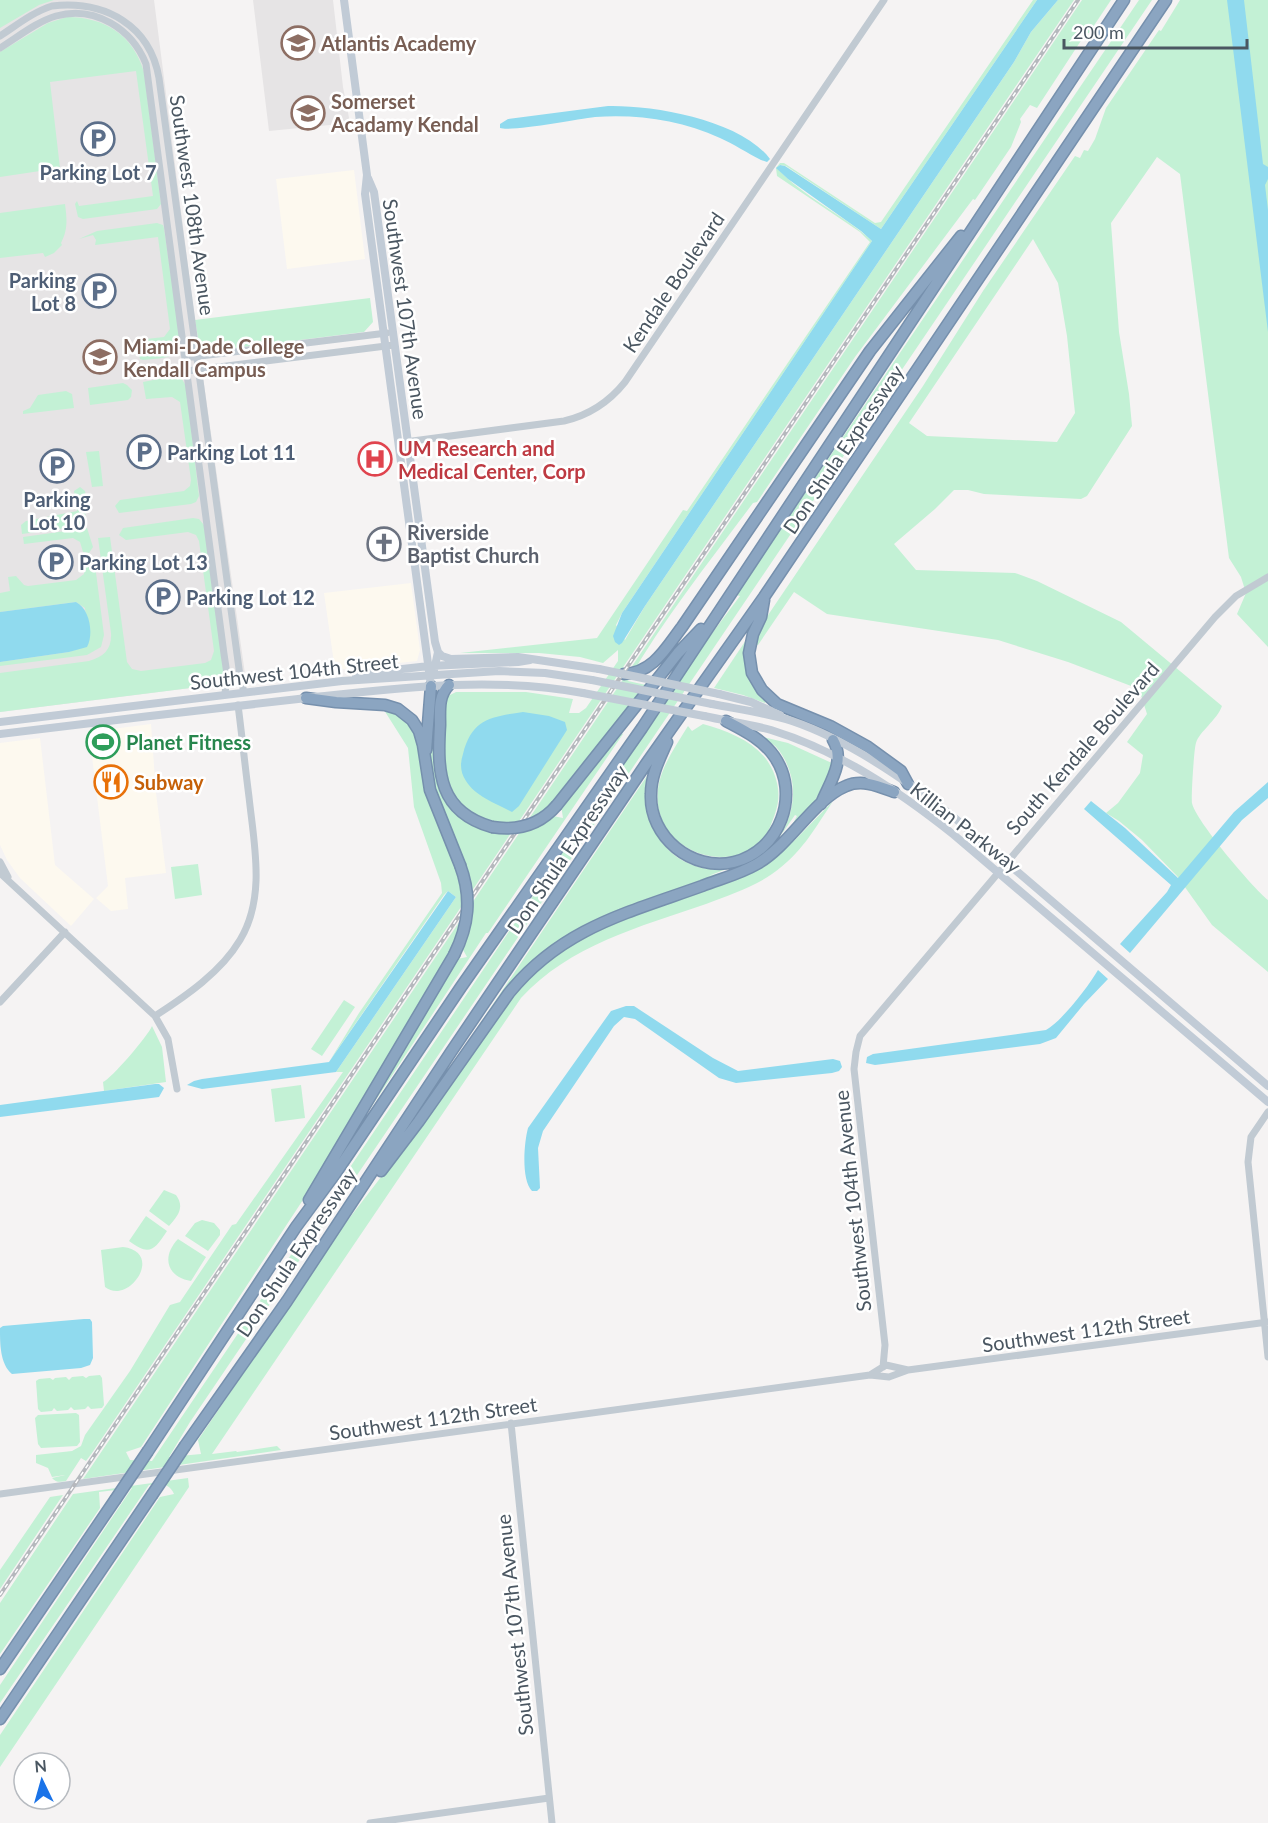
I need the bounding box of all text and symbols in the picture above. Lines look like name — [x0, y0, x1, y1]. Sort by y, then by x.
scale bar — [1064, 12, 1247, 50]
text: 200 m — [1073, 21, 1124, 43]
school or university icon: Atlantis Academy — [280, 25, 316, 61]
place label: Atlantis Academy — [320, 31, 477, 55]
place label: Somerset Acadamy Kendal — [330, 89, 479, 136]
street label: Southwest 108th Avenue — [166, 93, 220, 317]
school or university icon: Somerset Acadamy Kendal — [290, 95, 326, 131]
parking icon: Parking Lot 7 — [80, 121, 116, 157]
place label: Parking Lot 7 — [39, 160, 157, 184]
street label: Southwest 107th Avenue — [379, 197, 433, 421]
street label: Kendale Boulevard — [617, 207, 729, 357]
place label: Parking Lot 8 — [9, 268, 76, 315]
parking icon: Parking Lot 8 — [81, 273, 117, 309]
place label: Miami-Dade College Kendall Campus — [123, 334, 305, 381]
school or university icon: Miami-Dade College Kendall Campus — [82, 339, 118, 375]
street label: Don Shula Expressway — [778, 359, 909, 538]
parking icon: Parking Lot 11 — [126, 434, 162, 470]
place label: UM Research and Medical Center, Corp — [398, 436, 586, 483]
place label: Parking Lot 11 — [167, 440, 296, 464]
hospital icon: UM Research and Medical Center, Corp — [357, 441, 393, 477]
parking icon: Parking Lot 10 — [39, 448, 75, 484]
place label: Parking Lot 10 — [23, 487, 91, 534]
place label: Riverside Baptist Church — [407, 520, 539, 567]
church icon: Riverside Baptist Church — [366, 526, 402, 562]
parking icon: Parking Lot 13 — [38, 544, 74, 580]
place label: Parking Lot 13 — [79, 550, 208, 574]
parking icon: Parking Lot 12 — [145, 579, 181, 615]
place label: Parking Lot 12 — [186, 585, 315, 609]
street label: Southwest 104th Street — [189, 648, 399, 694]
street label: South Kendale Boulevard — [1000, 657, 1164, 839]
sports icon: Planet Fitness — [85, 724, 121, 760]
place label: Planet Fitness — [126, 730, 251, 754]
street label: Don Shula Expressway — [502, 759, 633, 938]
restaurant icon: Subway — [93, 764, 129, 800]
place label: Subway — [134, 770, 204, 794]
street label: Killian Parkway — [906, 777, 1026, 878]
street label: Southwest 104th Avenue — [828, 1089, 876, 1313]
street label: Don Shula Expressway — [231, 1162, 362, 1341]
street label: Southwest 112th Street — [981, 1304, 1191, 1356]
street label: Southwest 112th Street — [328, 1392, 538, 1444]
street label: Southwest 107th Avenue — [490, 1513, 538, 1737]
north arrow — [12, 1751, 72, 1811]
text: N — [34, 1756, 48, 1776]

